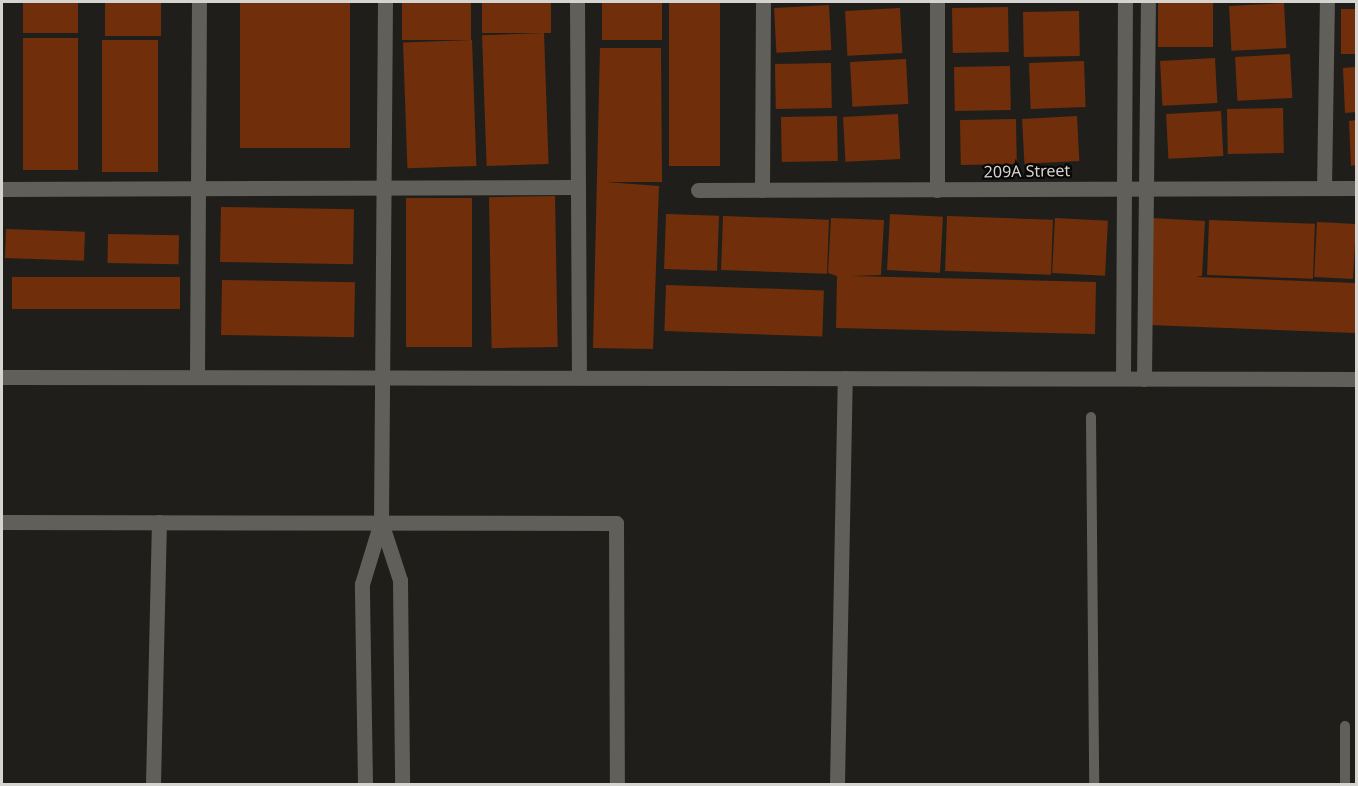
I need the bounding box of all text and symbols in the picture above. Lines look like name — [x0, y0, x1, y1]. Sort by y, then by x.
street label: 209A Street — [984, 161, 1070, 181]

